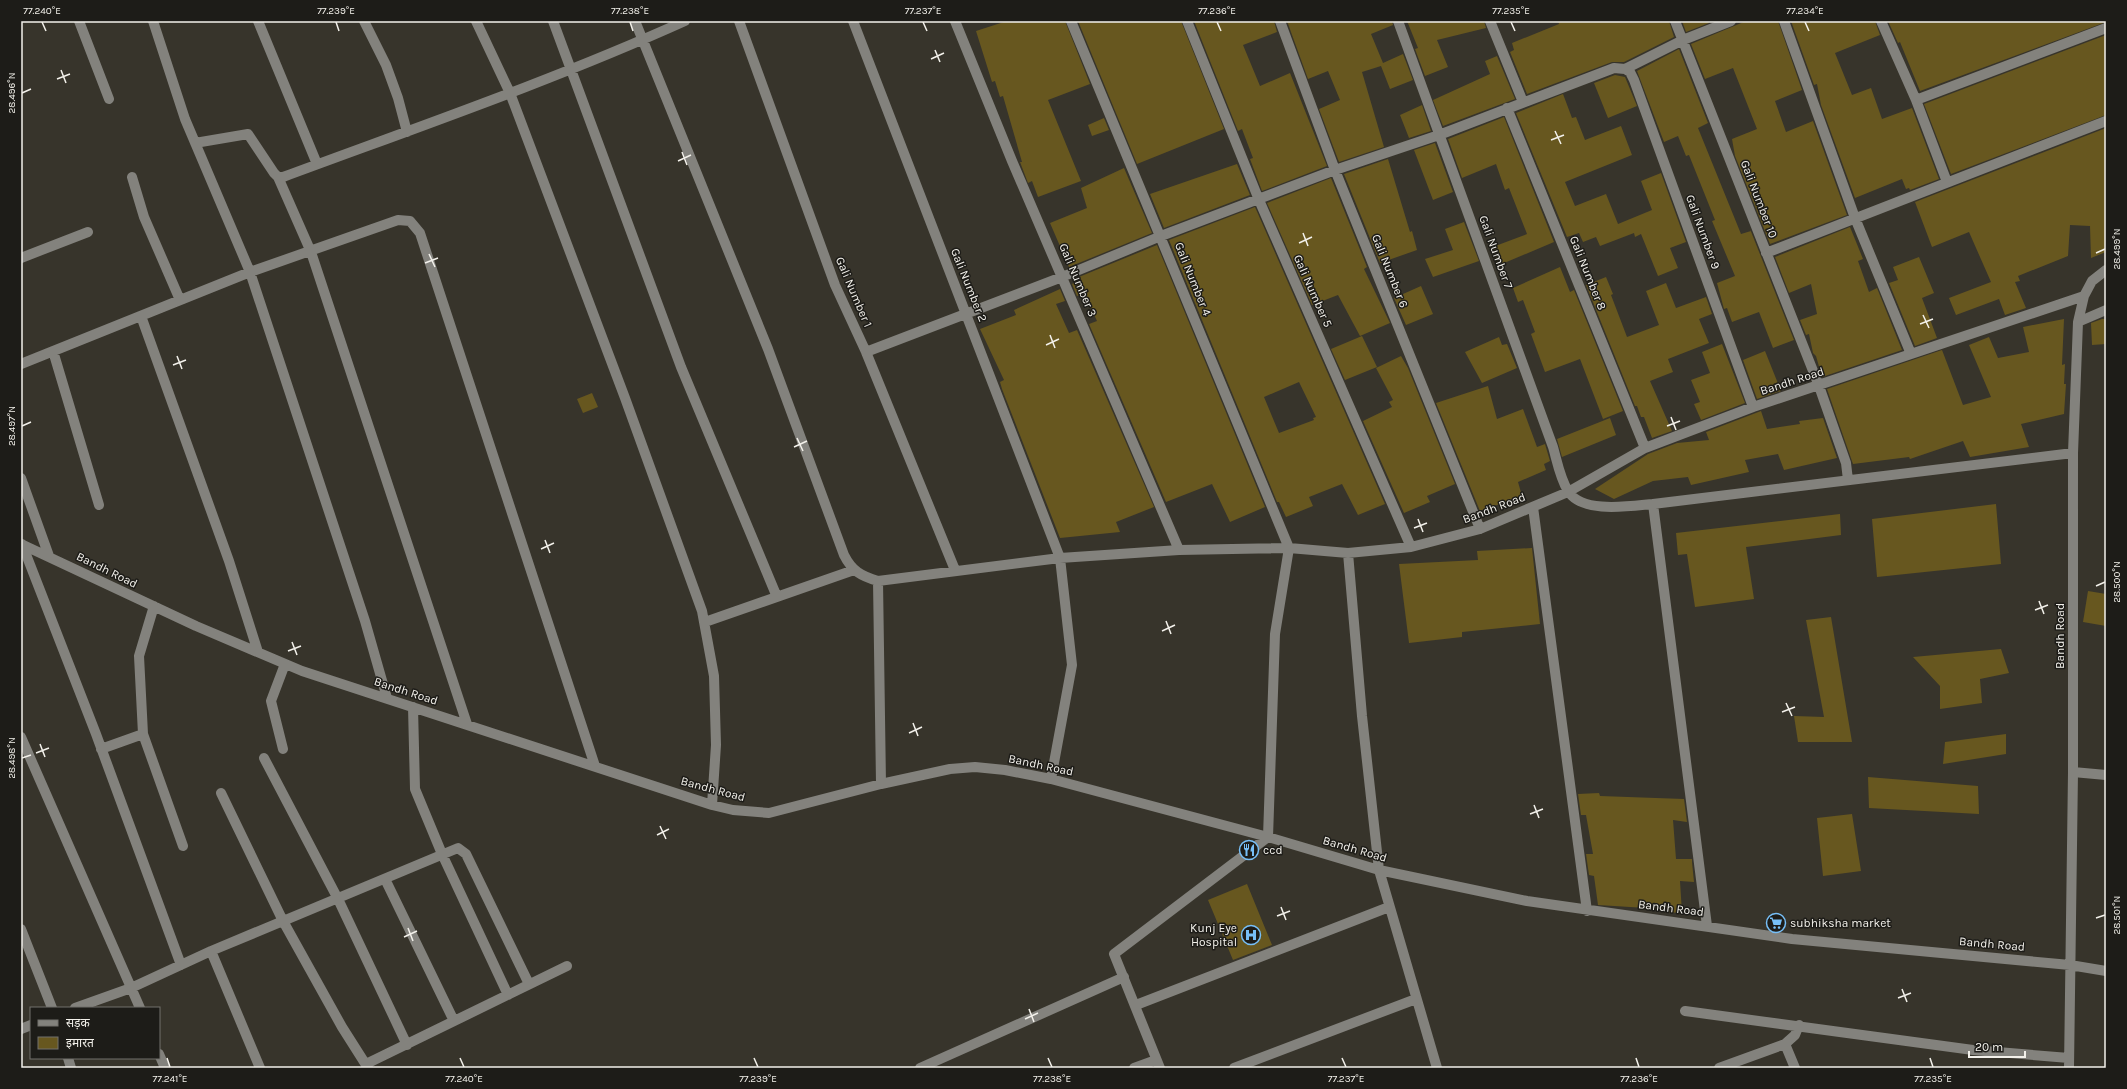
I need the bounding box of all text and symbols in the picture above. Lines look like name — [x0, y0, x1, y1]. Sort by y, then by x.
text: 77.240°E — [23, 5, 61, 17]
text: 77.239°E — [317, 5, 355, 17]
text: 77.238°E — [611, 5, 649, 17]
text: 77.237°E — [905, 5, 941, 17]
text: 77.236°E — [1198, 5, 1236, 17]
text: 77.235°E — [1492, 5, 1530, 17]
text: 77.234°E — [1786, 5, 1824, 17]
text: 28.496°N — [6, 72, 18, 114]
street label: Gali Number 10 — [1738, 158, 1780, 240]
street label: Gali Number 9 — [1683, 193, 1723, 271]
street label: Gali Number 7 — [1476, 213, 1516, 291]
text: 28.499°N — [2111, 228, 2123, 270]
street label: Gali Number 6 — [1369, 232, 1411, 310]
street label: Gali Number 8 — [1567, 234, 1609, 312]
street label: Gali Number 4 — [1172, 240, 1214, 318]
street label: Gali Number 3 — [1056, 241, 1100, 319]
street label: Gali Number 2 — [948, 246, 990, 324]
street label: Gali Number 5 — [1291, 252, 1335, 330]
street label: Gali Number 1 — [833, 255, 875, 329]
street label: Bandh Road — [1758, 364, 1826, 398]
text: 28.497°N — [6, 406, 18, 446]
street label: Bandh Road — [1461, 490, 1527, 526]
street label: Bandh Road — [74, 549, 140, 591]
text: 28.500°N — [2111, 561, 2123, 603]
street label: Bandh Road — [2053, 603, 2067, 669]
street label: Bandh Road — [372, 674, 440, 708]
text: 28.498°N — [6, 737, 18, 779]
street label: Bandh Road — [1007, 751, 1075, 779]
street label: Bandh Road — [679, 774, 747, 804]
street label: Bandh Road — [1321, 833, 1389, 865]
restaurant icon: ccd — [1238, 839, 1260, 861]
place label: ccd — [1263, 843, 1283, 857]
text: 28.501°N — [2111, 896, 2123, 934]
street label: Bandh Road — [1637, 897, 1705, 919]
supermarket icon: subhiksha market — [1765, 912, 1787, 934]
place label: subhiksha market — [1790, 916, 1891, 930]
place label: Kunj Eye Hospital — [1190, 921, 1237, 949]
hospital icon: Kunj Eye Hospital — [1240, 924, 1262, 946]
street label: Bandh Road — [1958, 934, 2026, 954]
legend — [30, 1007, 160, 1059]
text: सड़क — [66, 1016, 91, 1030]
scale bar — [1969, 1033, 2025, 1059]
text: इमारत — [66, 1036, 95, 1050]
text: 20 m — [1975, 1040, 2003, 1054]
text: 77.241°E — [153, 1073, 187, 1085]
text: 77.240°E — [445, 1073, 483, 1085]
text: 77.239°E — [739, 1073, 777, 1085]
text: 77.238°E — [1033, 1073, 1071, 1085]
text: 77.237°E — [1328, 1073, 1364, 1085]
text: 77.236°E — [1620, 1073, 1658, 1085]
text: 77.235°E — [1914, 1073, 1952, 1085]

